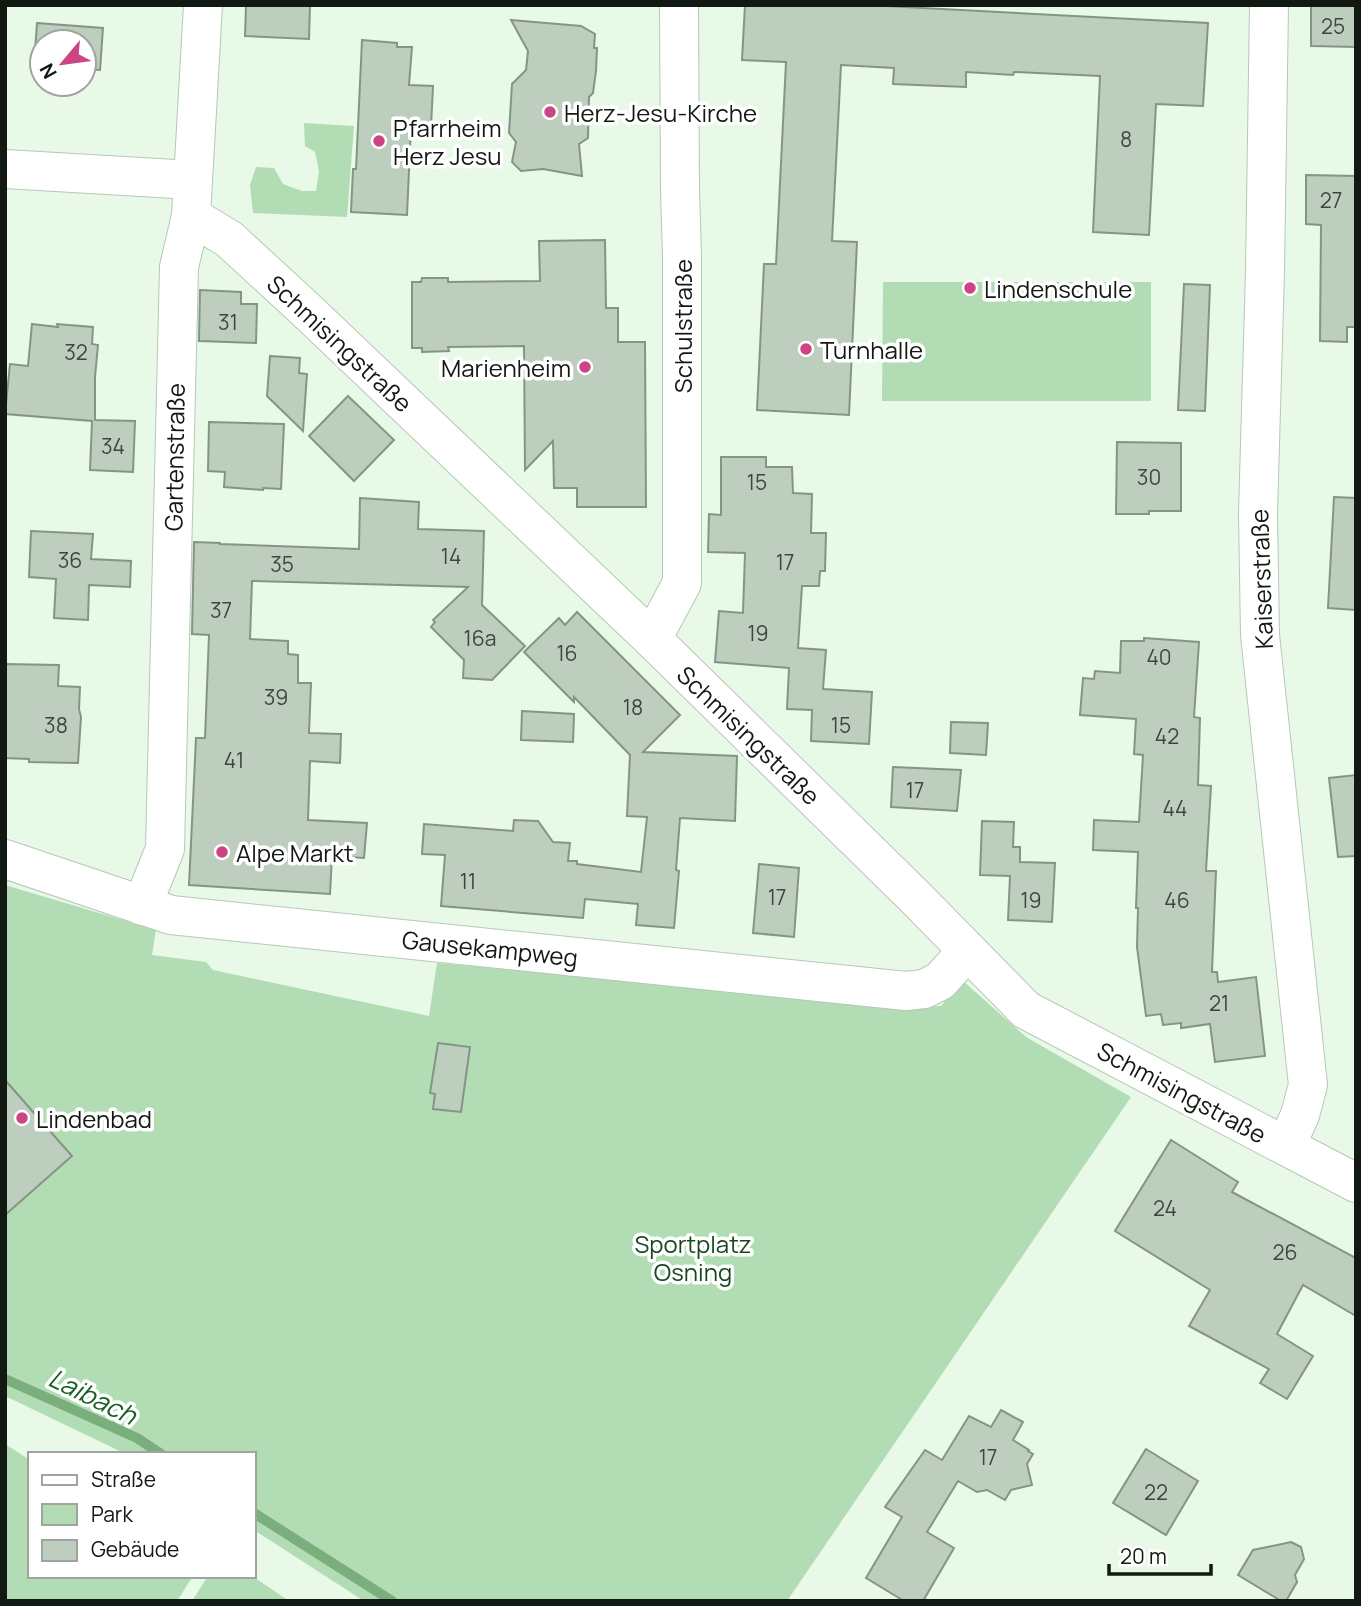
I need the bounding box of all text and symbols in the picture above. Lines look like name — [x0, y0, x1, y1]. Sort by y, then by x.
house number: 25 — [1321, 12, 1345, 40]
north arrow — [28, 28, 98, 98]
text: N — [33, 59, 63, 84]
place label: Herz-Jesu-Kirche — [564, 96, 757, 129]
marker: Herz-Jesu-Kirche — [542, 104, 558, 120]
place label: Pfarrheim Herz Jesu — [393, 111, 502, 172]
house number: 8 — [1120, 125, 1132, 153]
marker: Pfarrheim Herz Jesu — [371, 133, 387, 149]
house number: 27 — [1320, 186, 1342, 214]
street label: Schulstraße — [666, 259, 699, 393]
street label: Schmisingstraße — [260, 267, 420, 419]
place label: Lindenschule — [984, 272, 1132, 305]
marker: Lindenschule — [962, 280, 978, 296]
house number: 31 — [218, 308, 238, 336]
place label: Turnhalle — [820, 333, 923, 366]
house number: 32 — [64, 338, 88, 366]
marker: Turnhalle — [798, 341, 814, 357]
place label: Marienheim — [441, 351, 571, 384]
marker: Marienheim — [577, 359, 593, 375]
street label: Gartenstraße — [156, 383, 192, 531]
house number: 34 — [101, 432, 125, 460]
house number: 30 — [1137, 463, 1161, 491]
house number: 15 — [747, 468, 767, 496]
street label: Kaiserstraße — [1242, 508, 1280, 650]
house number: 14 — [441, 542, 461, 570]
house number: 36 — [58, 546, 82, 574]
house number: 17 — [776, 548, 794, 576]
house number: 35 — [270, 550, 294, 578]
house number: 37 — [210, 596, 232, 624]
house number: 19 — [747, 619, 769, 647]
house number: 16a — [464, 624, 496, 652]
house number: 16 — [556, 639, 578, 667]
house number: 40 — [1146, 643, 1172, 671]
street label: Schmisingstraße — [670, 658, 828, 812]
house number: 39 — [264, 683, 288, 711]
house number: 18 — [623, 693, 643, 721]
house number: 38 — [44, 711, 68, 739]
house number: 15 — [831, 711, 851, 739]
house number: 42 — [1155, 722, 1179, 750]
house number: 41 — [224, 746, 244, 774]
house number: 17 — [906, 776, 924, 804]
house number: 44 — [1163, 794, 1187, 822]
place label: Alpe Markt — [236, 836, 354, 869]
marker: Alpe Markt — [214, 844, 230, 860]
house number: 11 — [460, 867, 476, 895]
house number: 17 — [768, 883, 786, 911]
house number: 19 — [1020, 886, 1042, 914]
house number: 46 — [1164, 886, 1190, 914]
street label: Gausekampweg — [400, 922, 580, 974]
house number: 21 — [1209, 989, 1229, 1017]
street label: Schmisingstraße — [1092, 1034, 1272, 1150]
place label: Lindenbad — [36, 1102, 152, 1135]
marker: Lindenbad — [14, 1110, 30, 1126]
house number: 24 — [1153, 1194, 1177, 1222]
park label: Sportplatz Osning — [635, 1227, 751, 1288]
house number: 26 — [1272, 1238, 1298, 1266]
water label: Laibach — [43, 1359, 144, 1433]
house number: 17 — [979, 1443, 997, 1471]
legend — [28, 1452, 256, 1578]
text: Straße — [91, 1465, 156, 1493]
house number: 22 — [1144, 1478, 1168, 1506]
text: Park — [91, 1500, 133, 1528]
scale bar — [1109, 1532, 1210, 1576]
text: Gebäude — [91, 1535, 179, 1563]
text: 20 m — [1120, 1542, 1167, 1570]

